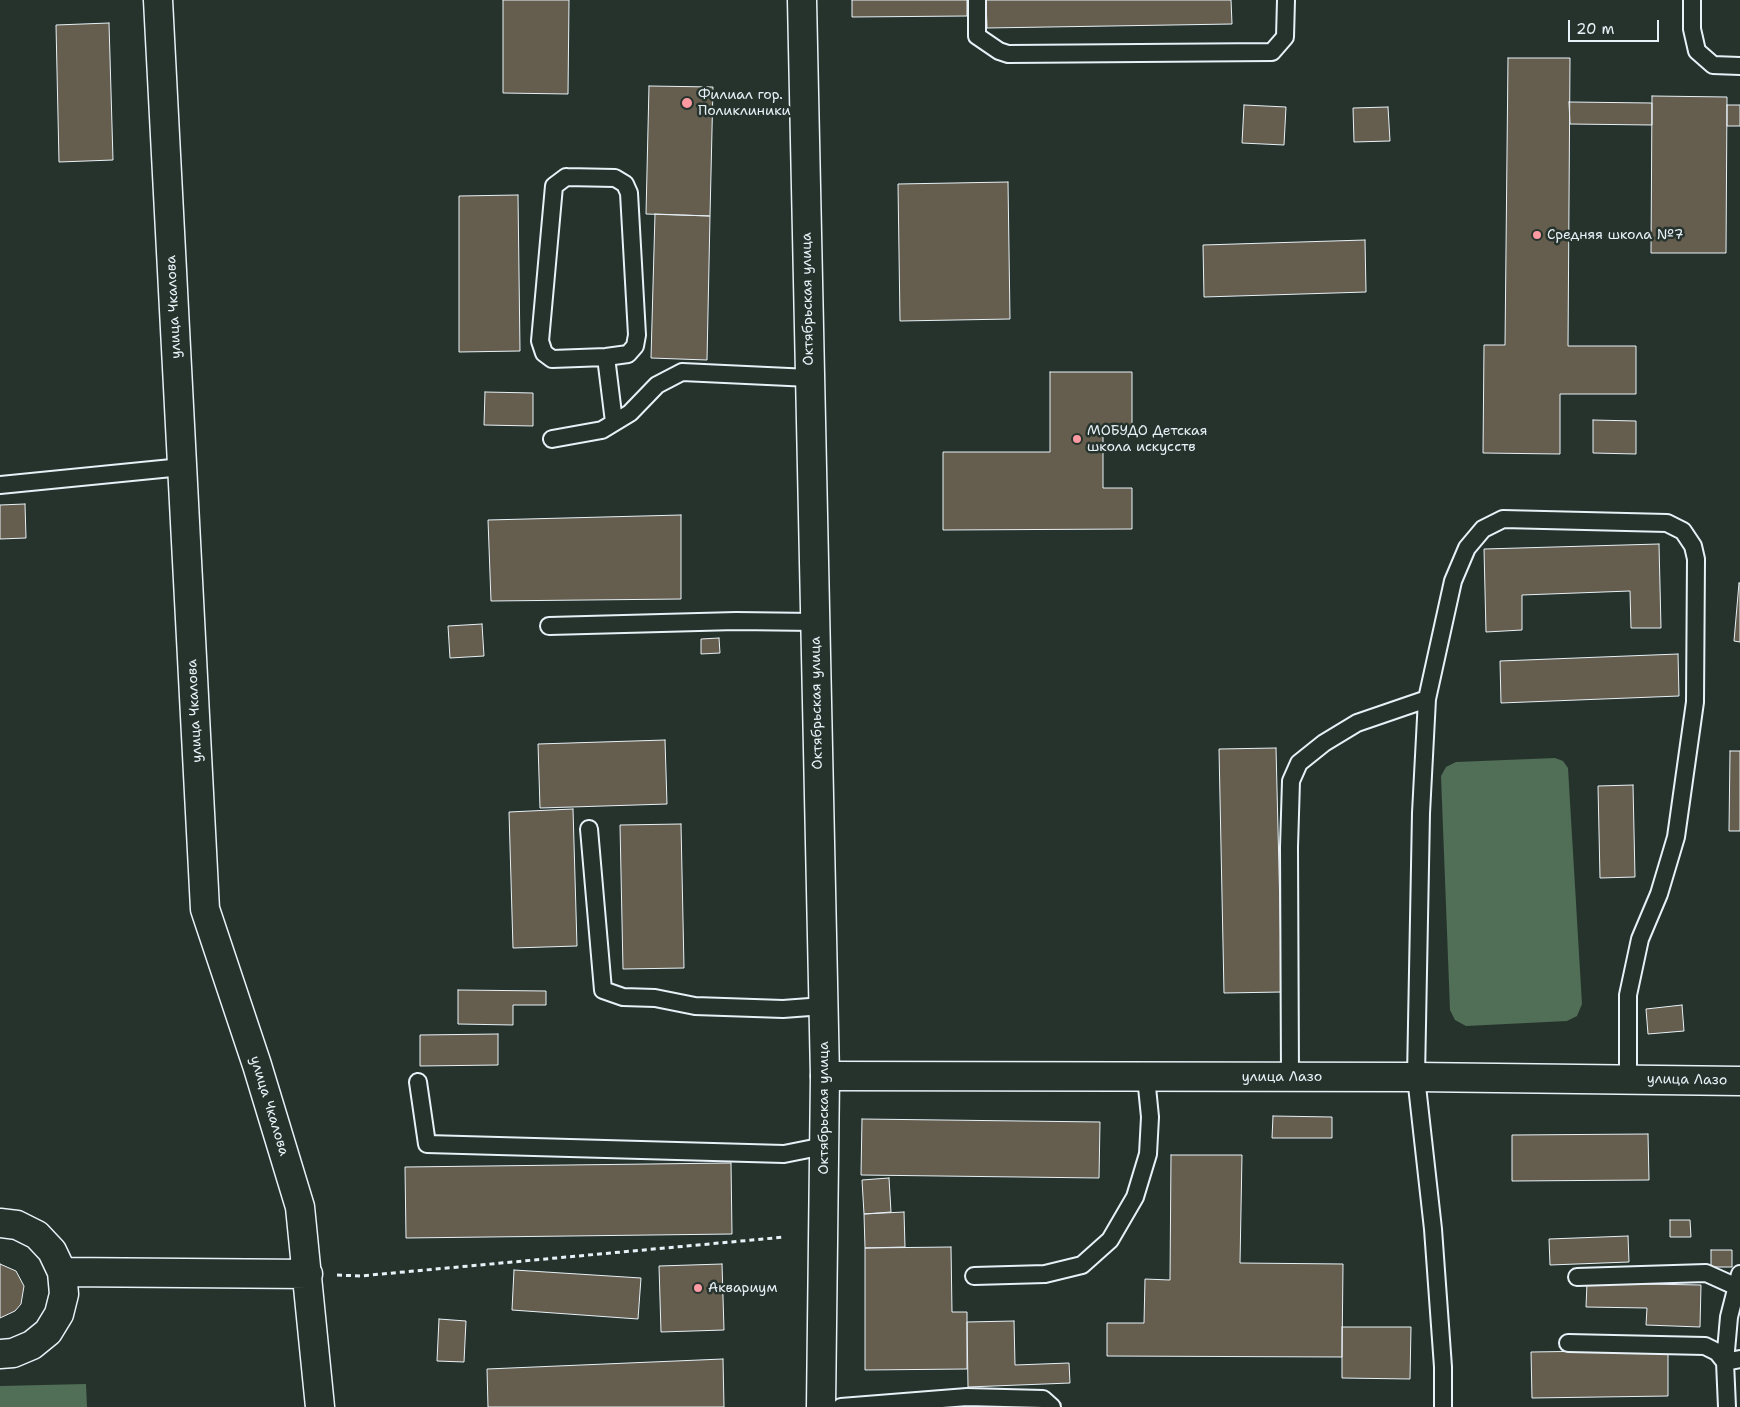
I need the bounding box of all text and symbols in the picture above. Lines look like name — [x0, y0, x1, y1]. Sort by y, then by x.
scale bar — [1570, 10, 1661, 42]
text: 20 m — [1576, 19, 1615, 39]
place label: Филиал гор. Поликлиники — [698, 87, 791, 120]
marker: Филиал гор. Поликлиники — [680, 96, 694, 110]
place label: Средняя школа №7 — [1547, 227, 1683, 243]
marker: Средняя школа №7 — [1531, 229, 1543, 241]
street label: Октябрьская улица — [798, 232, 818, 366]
street label: улица Чкалова — [163, 255, 185, 359]
place label: МОБУДО Детская школа искусcтв — [1087, 423, 1207, 456]
marker: МОБУДО Детская школа искусcтв — [1071, 433, 1083, 445]
street label: Октябрьская улица — [807, 636, 827, 770]
street label: улица Чкалова — [184, 659, 206, 763]
street label: Октябрьская улица — [816, 1041, 832, 1175]
street label: улица Чкалова — [246, 1054, 292, 1158]
street label: улица Лазо — [1242, 1069, 1322, 1085]
street label: улица Лазо — [1647, 1071, 1727, 1089]
place label: Аквариум — [708, 1280, 777, 1296]
marker: Аквариум — [692, 1282, 704, 1294]

